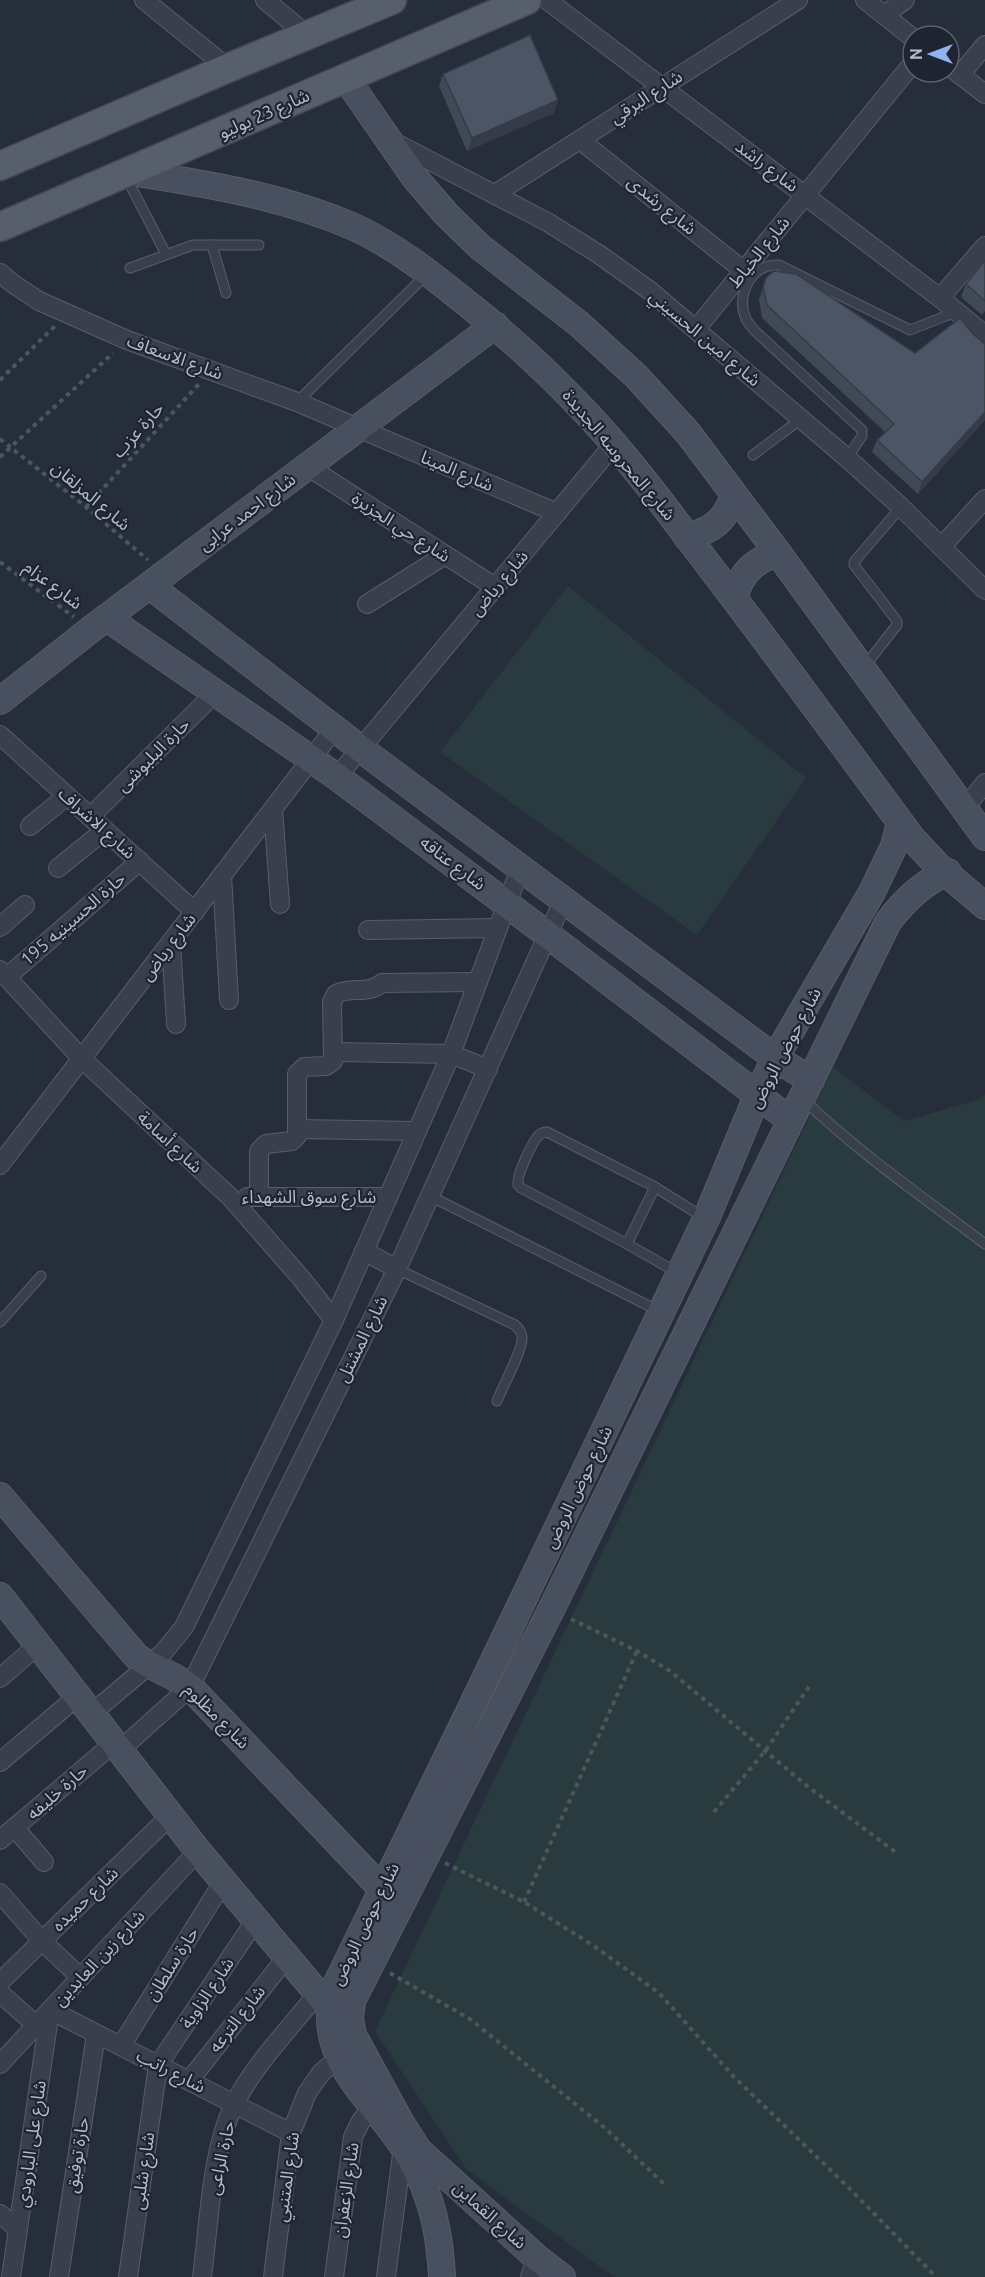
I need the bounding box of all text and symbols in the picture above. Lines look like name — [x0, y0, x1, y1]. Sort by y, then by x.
north arrow — [901, 24, 961, 84]
text: N — [907, 48, 925, 60]
street label: شارع البرقي — [606, 65, 688, 131]
street label: شارع 23 يوليو — [215, 84, 314, 147]
street label: شارع راشد — [729, 135, 803, 199]
street label: شارع رشدى — [621, 170, 701, 242]
street label: شارع الخياط — [723, 212, 797, 294]
street label: شارع امين الحسيني — [643, 285, 765, 393]
street label: شارع الاسعاف — [123, 329, 226, 387]
street label: شارع المحروسه الجديدة — [555, 385, 680, 527]
street label: حارة عزب — [107, 398, 169, 462]
street label: شارع المينا — [416, 446, 497, 499]
street label: شارع المزلقان — [45, 457, 135, 538]
street label: شارع احمد عرابى — [194, 468, 302, 558]
street label: شارع حي الجزيرة — [346, 487, 454, 570]
street label: شارع رياض — [465, 546, 535, 622]
street label: شارع عزام — [17, 556, 87, 617]
street label: حارة البلبوشى — [111, 713, 195, 797]
street label: شارع الاشراف — [52, 782, 140, 866]
street label: شارع عتاقه — [414, 831, 490, 897]
street label: حارة الحسينيه 195 — [16, 867, 130, 971]
street label: شارع رياض — [135, 909, 203, 987]
street label: شارع حوض الروض — [744, 984, 829, 1114]
street label: شارع أسامة — [131, 1106, 207, 1180]
street label: شارع سوق الشهداء — [242, 1186, 376, 1211]
street label: شارع المشتل — [332, 1292, 395, 1387]
street label: شارع حوض الروض — [539, 1422, 620, 1553]
street label: شارع مظلوم — [177, 1679, 254, 1756]
street label: حارة خليفه — [22, 1760, 92, 1824]
street label: شارع حوض الروض — [326, 1859, 407, 1990]
street label: شارع حميده — [47, 1862, 125, 1938]
street label: شارع زين العابدين — [49, 1905, 152, 2013]
street label: حارة سلطان — [141, 1923, 203, 2005]
street label: شارع الزاوية — [175, 1953, 241, 2035]
street label: شارع الترعه — [204, 1981, 272, 2059]
street label: شارع راتب — [131, 2044, 209, 2100]
street label: شارع على البارودي — [11, 2079, 54, 2209]
street label: حارة توفيق — [60, 2116, 94, 2194]
street label: حارة الراعى — [202, 2119, 240, 2197]
street label: شارع المتنبي — [270, 2130, 307, 2224]
street label: شارع شلبى — [127, 2131, 162, 2212]
street label: شارع الزعفران — [328, 2141, 367, 2240]
street label: شارع القماين — [447, 2176, 531, 2256]

